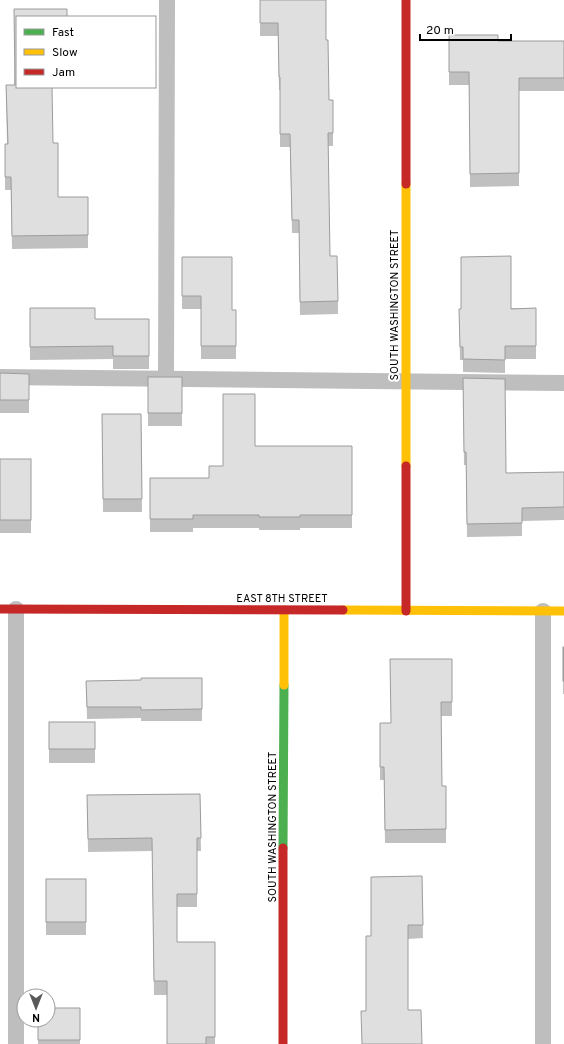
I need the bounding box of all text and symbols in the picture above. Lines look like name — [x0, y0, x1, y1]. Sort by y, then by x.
legend — [16, 16, 156, 88]
scale bar — [420, 16, 511, 42]
text: 20 m — [426, 23, 454, 39]
text: Fast — [52, 25, 74, 41]
text: Slow — [52, 45, 78, 61]
text: Jam — [52, 65, 75, 81]
street label: SOUTH WASHINGTON STREET — [388, 229, 402, 381]
street label: EAST 8TH STREET — [236, 592, 328, 606]
street label: SOUTH WASHINGTON STREET — [266, 751, 280, 903]
north arrow — [16, 988, 56, 1028]
text: N — [32, 1010, 40, 1024]

